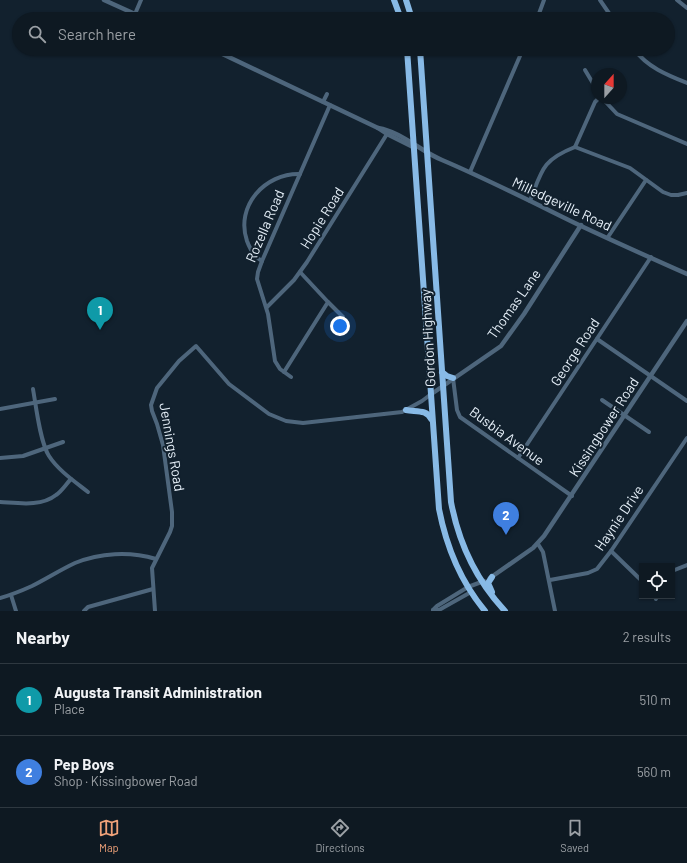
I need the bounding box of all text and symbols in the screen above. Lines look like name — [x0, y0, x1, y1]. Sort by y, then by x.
search box — [12, 12, 675, 56]
icon: search — [26, 23, 48, 45]
text: Search here — [58, 25, 136, 43]
north arrow — [591, 68, 627, 104]
street label: Milledgeville Road — [510, 173, 615, 234]
street label: Hopie Road — [296, 184, 347, 252]
street label: Rozella Road — [242, 187, 287, 265]
street label: Thomas Lane — [483, 266, 544, 342]
street label: Gordon Highway — [416, 288, 439, 387]
pin: 1 — [87, 297, 113, 330]
street label: George Road — [546, 315, 603, 389]
your location — [330, 316, 350, 336]
street label: Kissingbower Road — [565, 374, 642, 480]
street label: Jennings Road — [156, 401, 189, 493]
street label: Busbia Avenue — [467, 403, 548, 468]
street label: Haynie Drive — [590, 482, 647, 554]
pin: 2 — [493, 502, 519, 535]
map controls — [639, 563, 675, 599]
button: locate — [639, 563, 675, 599]
text: Nearby — [16, 627, 70, 647]
text: 2 results — [623, 629, 671, 645]
text: Augusta Transit Administration — [54, 683, 262, 701]
text: 1 — [27, 692, 31, 708]
text: 510 m — [639, 692, 671, 708]
text: Place — [54, 701, 85, 717]
text: Pep Boys — [54, 755, 114, 773]
text: 2 — [25, 764, 33, 780]
text: 560 m — [637, 764, 671, 780]
text: Shop · Kissingbower Road — [54, 773, 198, 789]
tab: Map — [98, 817, 120, 854]
tab: Directions — [315, 817, 365, 854]
tab: Saved — [560, 817, 589, 854]

